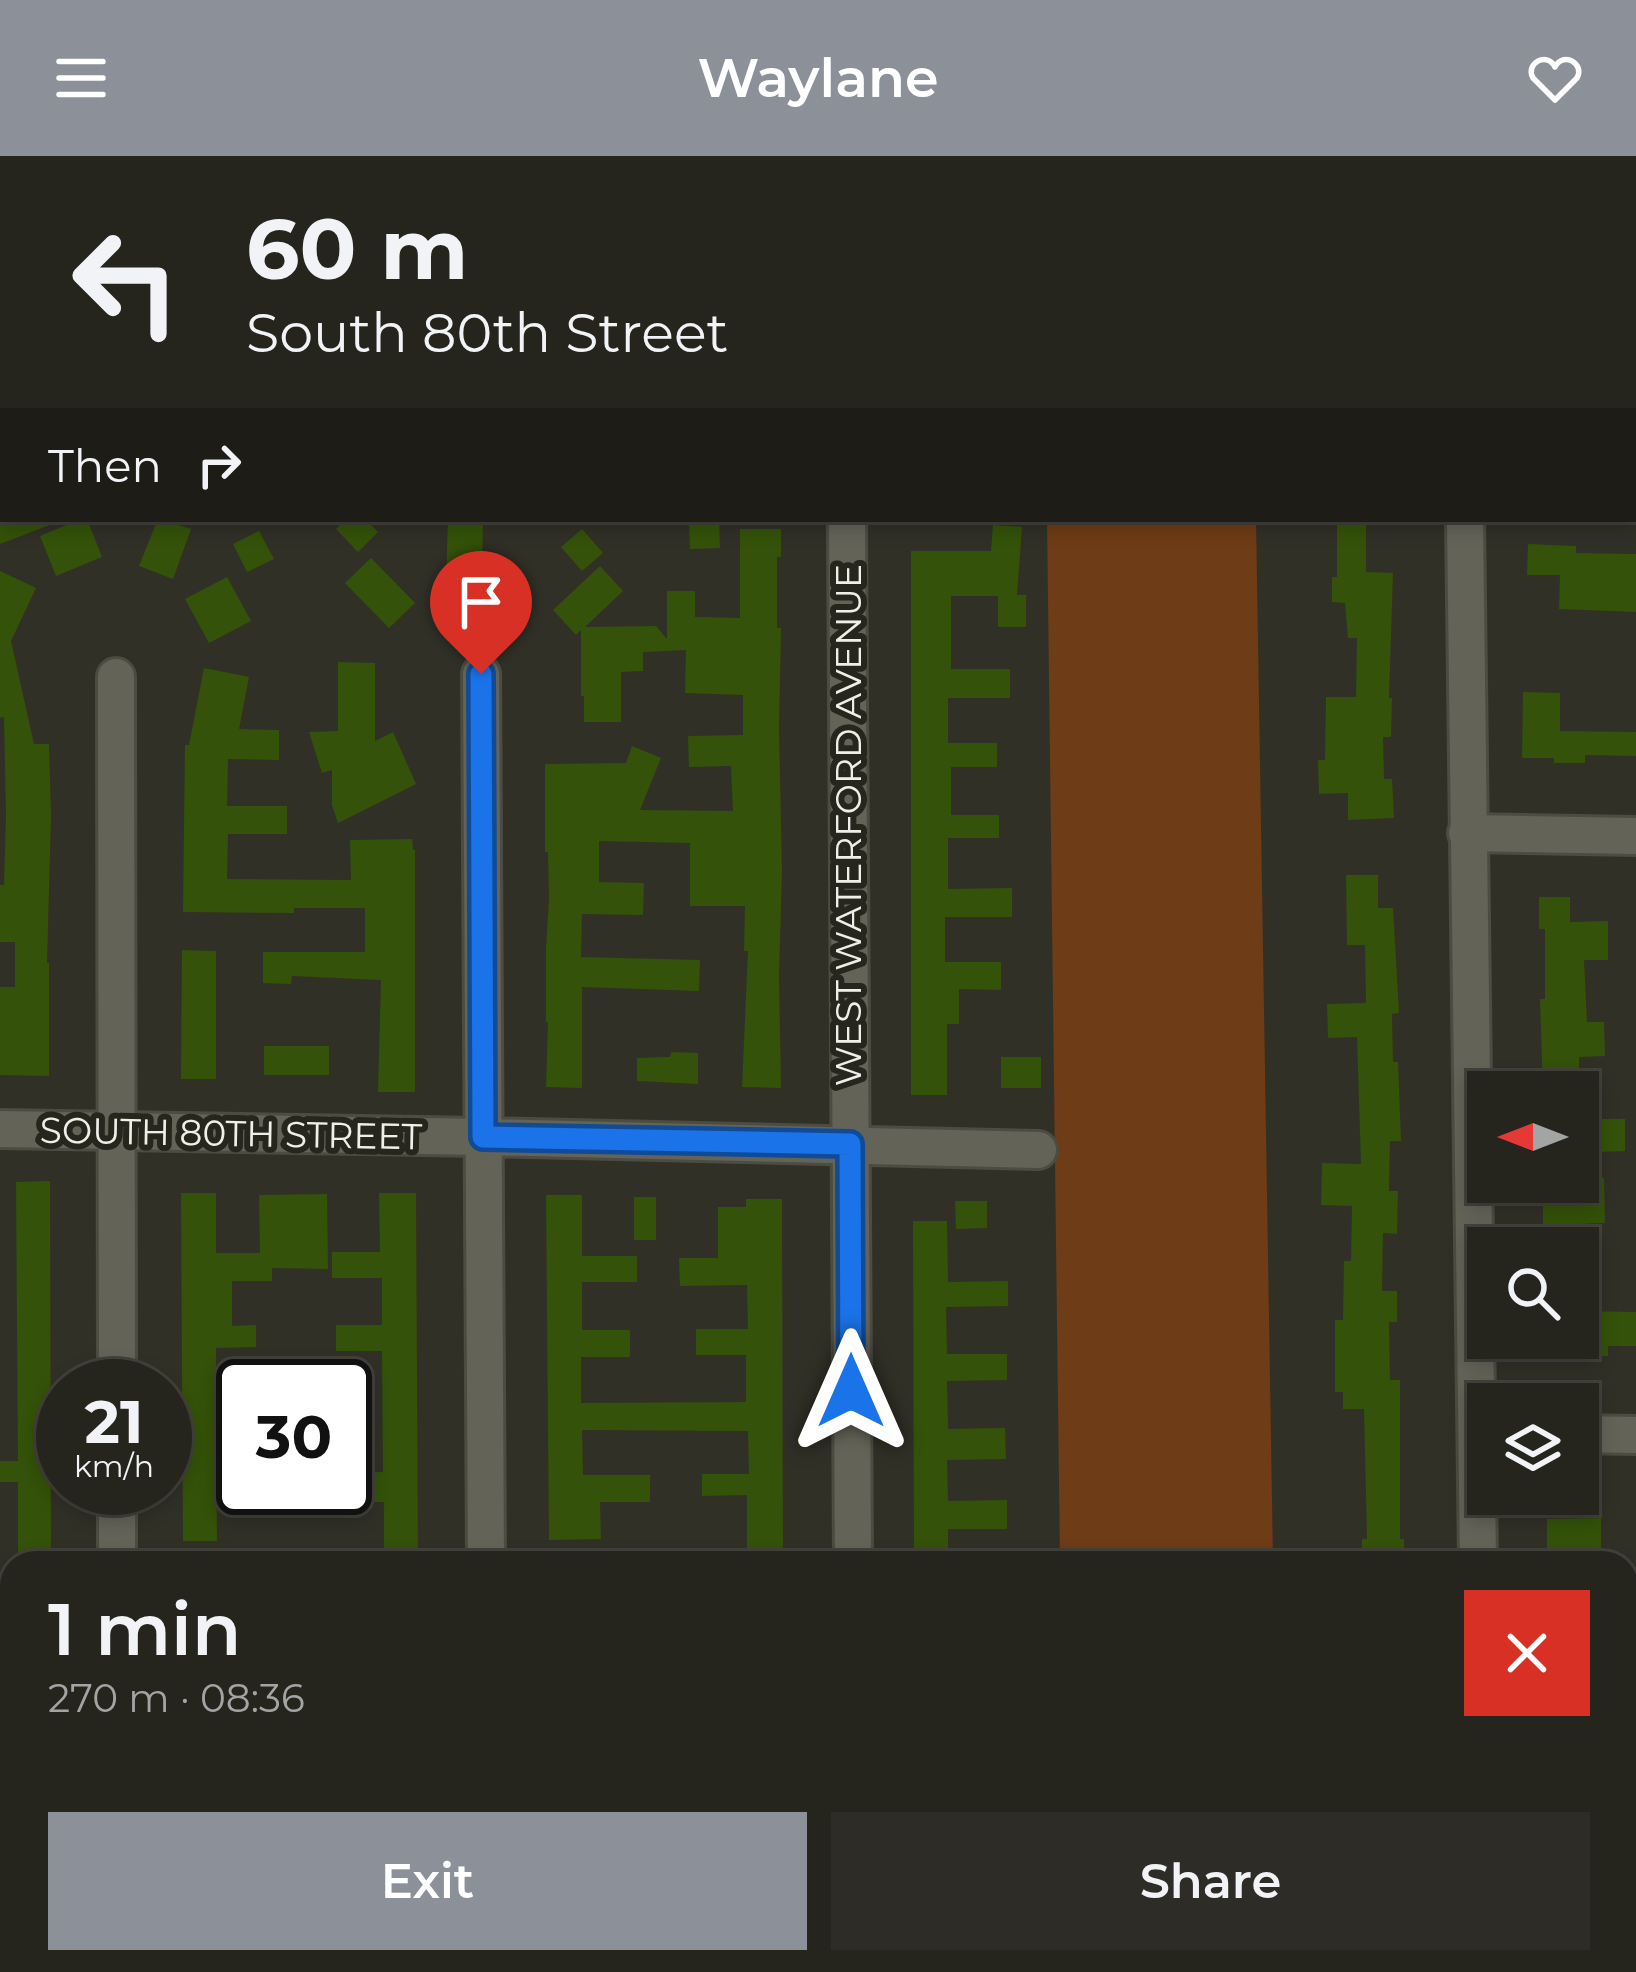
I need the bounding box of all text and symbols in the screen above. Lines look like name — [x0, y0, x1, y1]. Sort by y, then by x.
icon: menu — [48, 45, 114, 111]
text: Waylane — [697, 45, 939, 111]
icon: heart — [1522, 45, 1588, 111]
text: 60 m — [246, 198, 468, 300]
icon: left — [48, 204, 204, 360]
text: South 80th Street — [246, 300, 729, 366]
icon: right — [186, 432, 252, 498]
text: Then — [48, 438, 162, 493]
pin — [430, 551, 532, 674]
street label: WEST WATERFORD AVENUE — [826, 564, 870, 1086]
icon: arrive — [448, 569, 514, 635]
north arrow — [1467, 1071, 1599, 1203]
map controls — [1467, 1071, 1599, 1515]
street label: SOUTH 80TH STREET — [39, 1108, 423, 1158]
button: search — [1467, 1227, 1599, 1359]
position arrow — [788, 1328, 914, 1454]
speed limit sign: 30 — [216, 1359, 372, 1515]
button: layers — [1467, 1383, 1599, 1515]
text: 21 — [85, 1385, 143, 1458]
text: km/h — [74, 1448, 154, 1485]
text: 1 min — [48, 1585, 241, 1673]
button: close — [1464, 1590, 1590, 1716]
text: 270 m · 08:36 — [48, 1674, 305, 1722]
button: Exit — [48, 1812, 807, 1950]
button: Share — [831, 1812, 1590, 1950]

